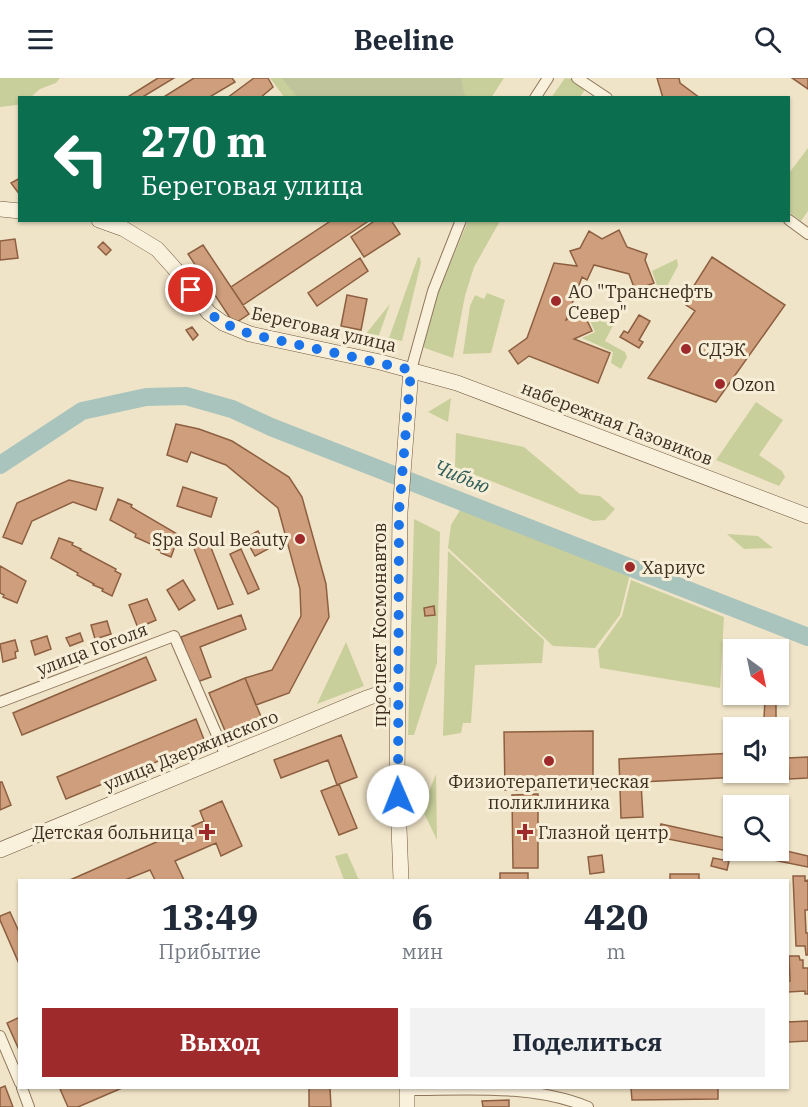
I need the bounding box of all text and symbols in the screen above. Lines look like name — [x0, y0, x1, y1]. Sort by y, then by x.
text: Beeline — [354, 22, 454, 57]
icon: menu — [24, 23, 57, 56]
icon: search — [751, 23, 784, 56]
text: 270 m — [141, 114, 267, 169]
icon: left — [42, 120, 120, 198]
text: Береговая улица — [141, 167, 364, 202]
pin — [165, 264, 216, 315]
icon: arrive — [174, 273, 207, 306]
place label: АО "Транснефть Север" — [568, 280, 713, 324]
marker: АО "Транснефть Север" — [549, 294, 563, 308]
street label: Береговая улица — [249, 301, 399, 357]
place label: СДЭК — [698, 338, 747, 361]
marker: СДЭК — [679, 342, 693, 356]
place label: Ozon — [732, 373, 776, 396]
street label: набережная Газовиков — [518, 376, 716, 470]
marker: Ozon — [713, 377, 727, 391]
water label: Чибью — [430, 453, 494, 499]
street label: проспект Космонавтов — [368, 523, 391, 727]
place label: Spa Soul Beauty — [152, 528, 288, 551]
marker: Spa Soul Beauty — [293, 532, 307, 546]
place label: Хариус — [642, 556, 705, 579]
marker: Хариус — [623, 560, 637, 574]
street label: улица Гоголя — [33, 617, 151, 681]
north arrow — [723, 639, 789, 705]
map controls — [723, 639, 789, 861]
street label: улица Дзержинского — [100, 704, 282, 796]
button: sound — [723, 717, 789, 783]
marker: Физиотерапетическая поликлиника — [542, 754, 556, 768]
position arrow — [366, 764, 430, 828]
place label: Физиотерапетическая поликлиника — [448, 770, 650, 814]
button: search — [723, 795, 789, 861]
place label: Детская больница — [32, 821, 194, 844]
place label: Глазной центр — [538, 821, 668, 844]
marker: Детская больница — [198, 823, 216, 841]
marker: Глазной центр — [516, 823, 534, 841]
text: 13:49 — [161, 893, 258, 940]
text: 6 — [412, 893, 433, 940]
text: 420 — [584, 893, 648, 940]
text: Прибытие — [159, 938, 261, 965]
text: мин — [402, 938, 443, 965]
text: m — [607, 938, 626, 965]
button: Выход — [42, 1008, 398, 1077]
button: Поделиться — [410, 1008, 765, 1077]

